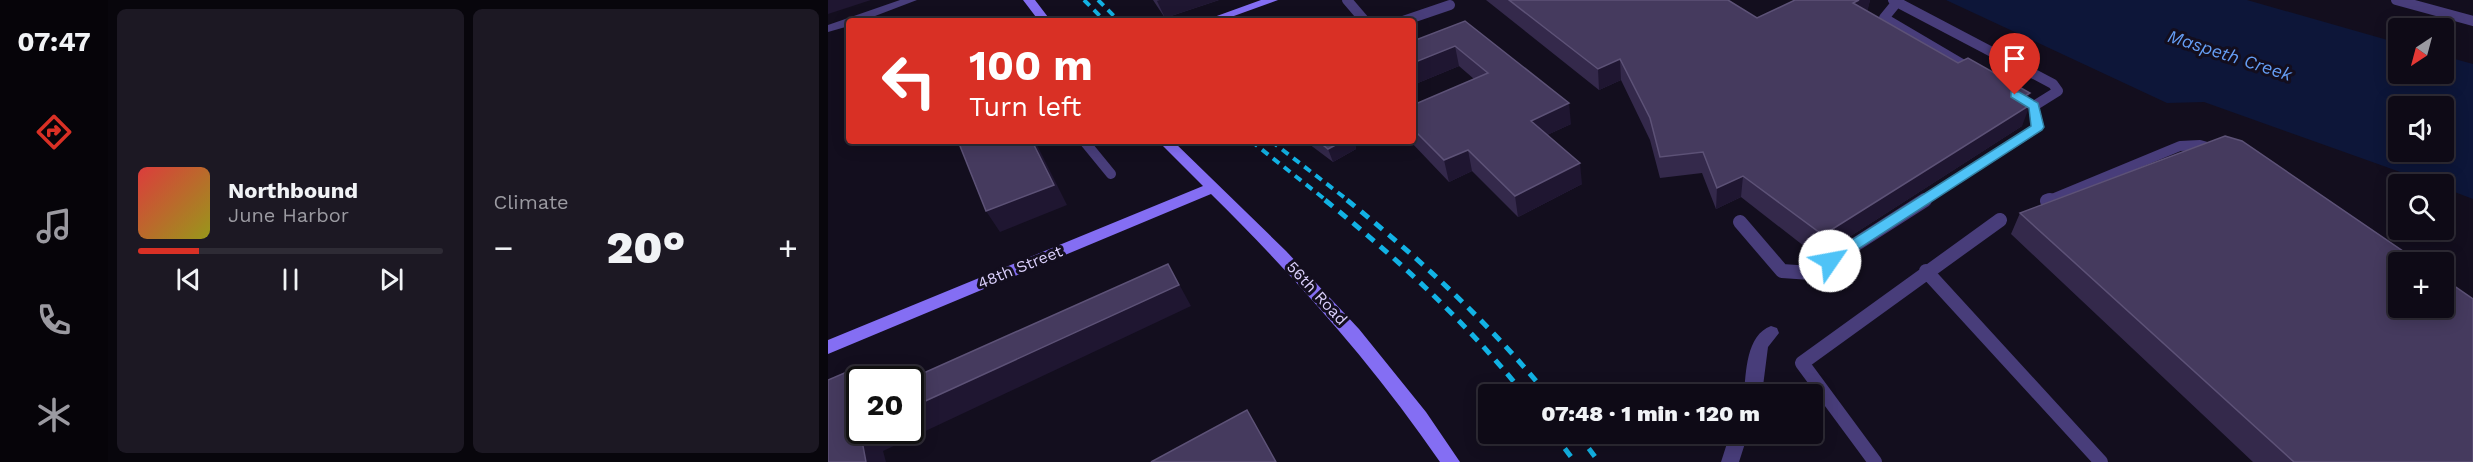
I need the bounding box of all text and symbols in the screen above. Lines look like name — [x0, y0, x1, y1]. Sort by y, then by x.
north arrow — [2388, 18, 2454, 84]
map controls — [2388, 18, 2454, 318]
water label: Maspeth Creek — [2165, 25, 2296, 85]
text: 07:47 — [17, 26, 91, 58]
pin — [1989, 33, 2040, 95]
text: 100 m — [969, 41, 1093, 90]
icon: left — [870, 42, 948, 120]
icon: arrive — [1998, 42, 2031, 75]
text: Turn left — [969, 91, 1081, 123]
button: sound — [2388, 96, 2454, 162]
icon: directions — [33, 111, 75, 153]
button: search — [2388, 174, 2454, 240]
text: Northbound — [228, 178, 358, 203]
text: Climate — [494, 190, 569, 214]
text: June Harbor — [228, 203, 349, 227]
icon: music — [33, 205, 75, 247]
text: 20° — [606, 221, 685, 274]
text: − — [494, 228, 513, 267]
text: + — [778, 228, 798, 267]
position arrow — [1798, 229, 1862, 293]
street label: 48th Street — [975, 241, 1065, 293]
button: + — [2388, 252, 2454, 318]
street label: 56th Road — [1283, 257, 1351, 329]
icon: previous — [172, 263, 205, 296]
icon: pause — [274, 263, 307, 296]
icon: next — [375, 263, 408, 296]
icon: phone — [33, 299, 75, 341]
speed limit sign: 20 — [846, 366, 924, 444]
icon: climate — [33, 394, 75, 436]
text: 07:48 · 1 min · 120 m — [1541, 401, 1760, 426]

